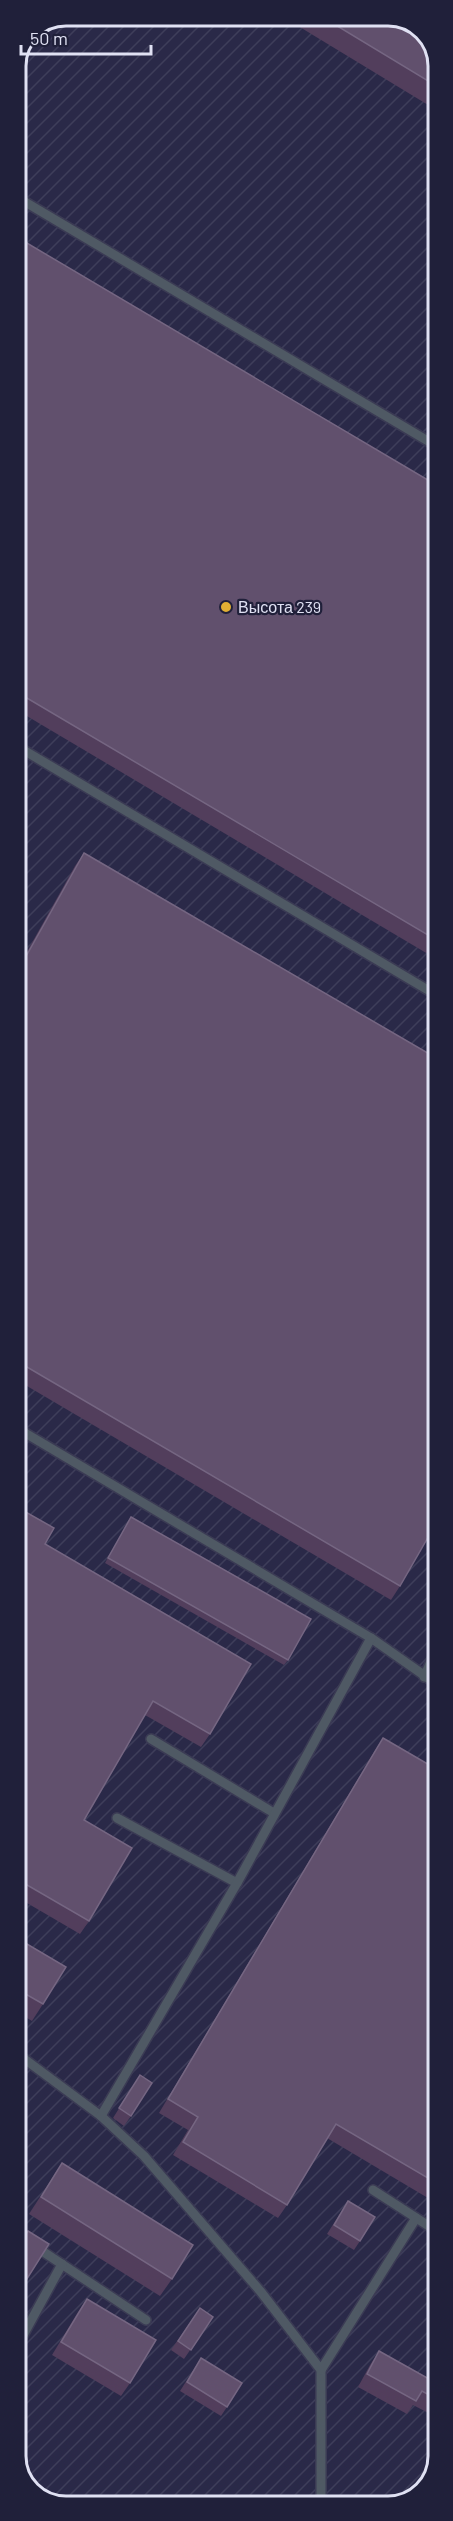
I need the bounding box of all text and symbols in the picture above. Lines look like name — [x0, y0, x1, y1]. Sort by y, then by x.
scale bar — [21, 18, 152, 56]
text: 50 m — [30, 27, 68, 49]
place label: Высота 239 — [238, 597, 321, 616]
marker: Высота 239 — [219, 600, 233, 614]

